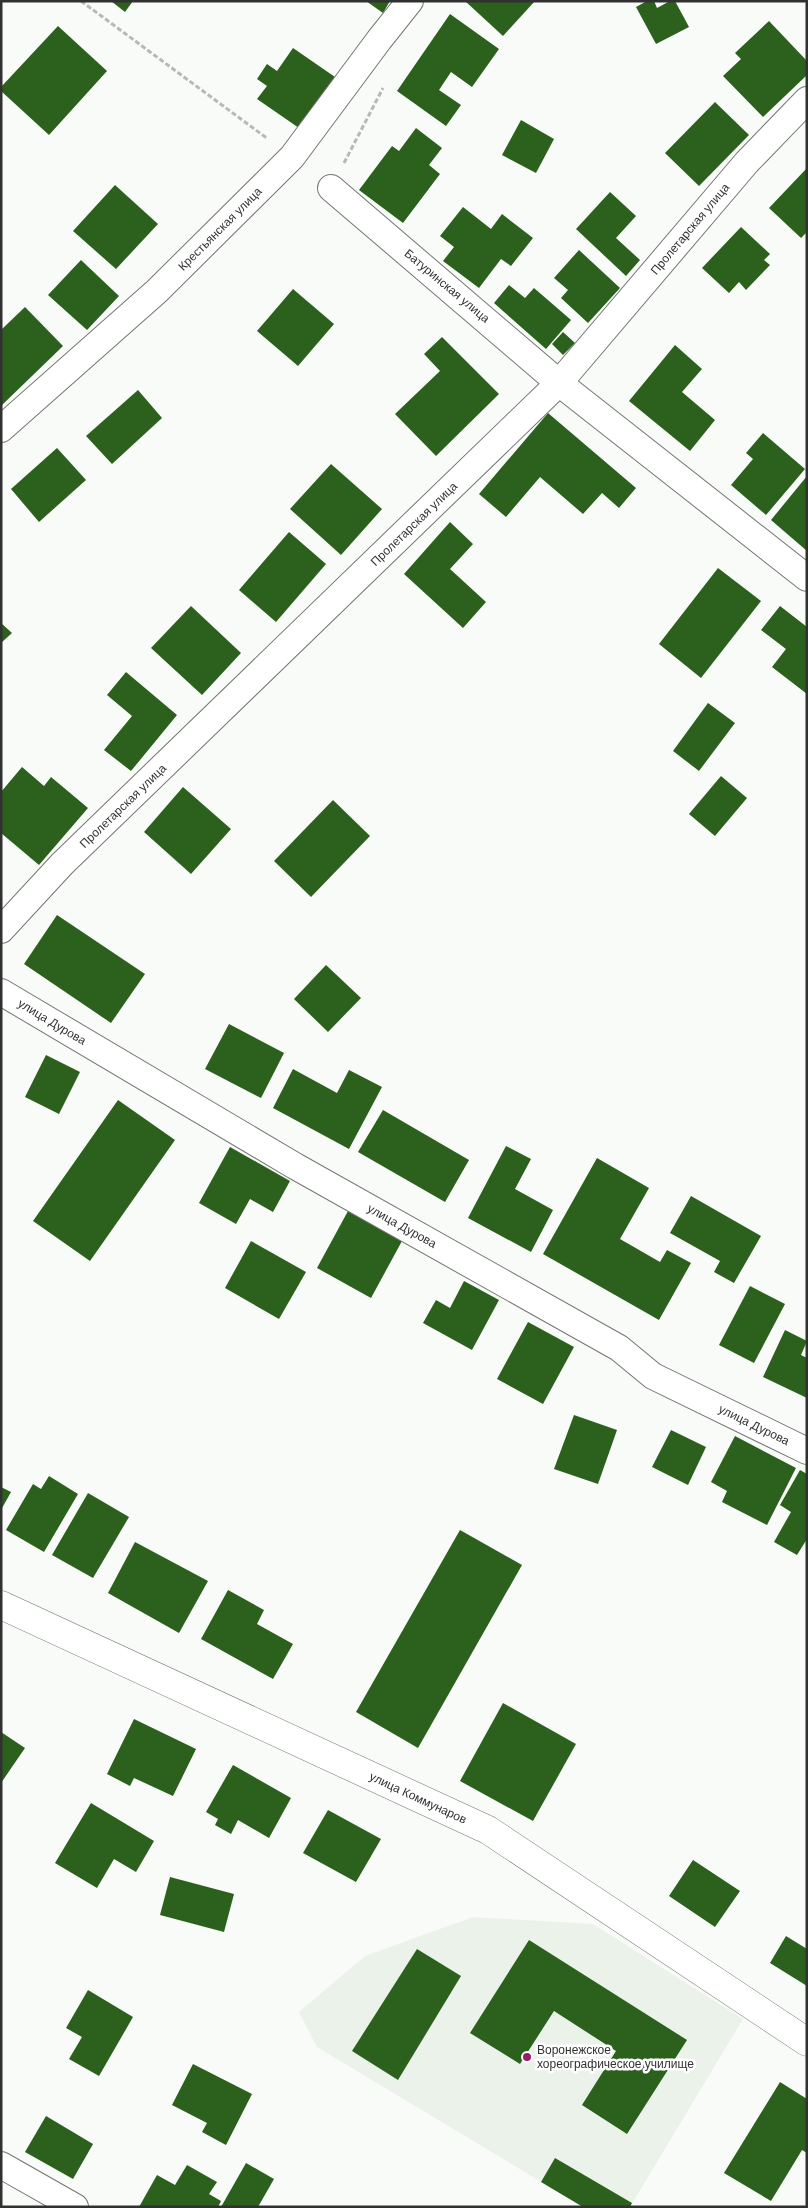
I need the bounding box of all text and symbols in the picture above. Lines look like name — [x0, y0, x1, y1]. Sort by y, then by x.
street label: Пролетарская улица — [648, 180, 732, 277]
street label: Крестьянская улица — [175, 184, 265, 274]
street label: Батуринская улица — [402, 246, 493, 326]
street label: Пролетарская улица — [368, 479, 460, 569]
street label: Пролетарская улица — [77, 761, 169, 851]
street label: улица Дурова — [15, 996, 89, 1048]
street label: улица Дурова — [365, 1201, 439, 1251]
street label: улица Дурова — [716, 1402, 792, 1448]
street label: улица Коммунаров — [367, 1769, 469, 1827]
place label: Воронежское хореографическое училище — [537, 2043, 694, 2071]
marker: Воронежское хореографическое училище — [521, 2051, 533, 2063]

